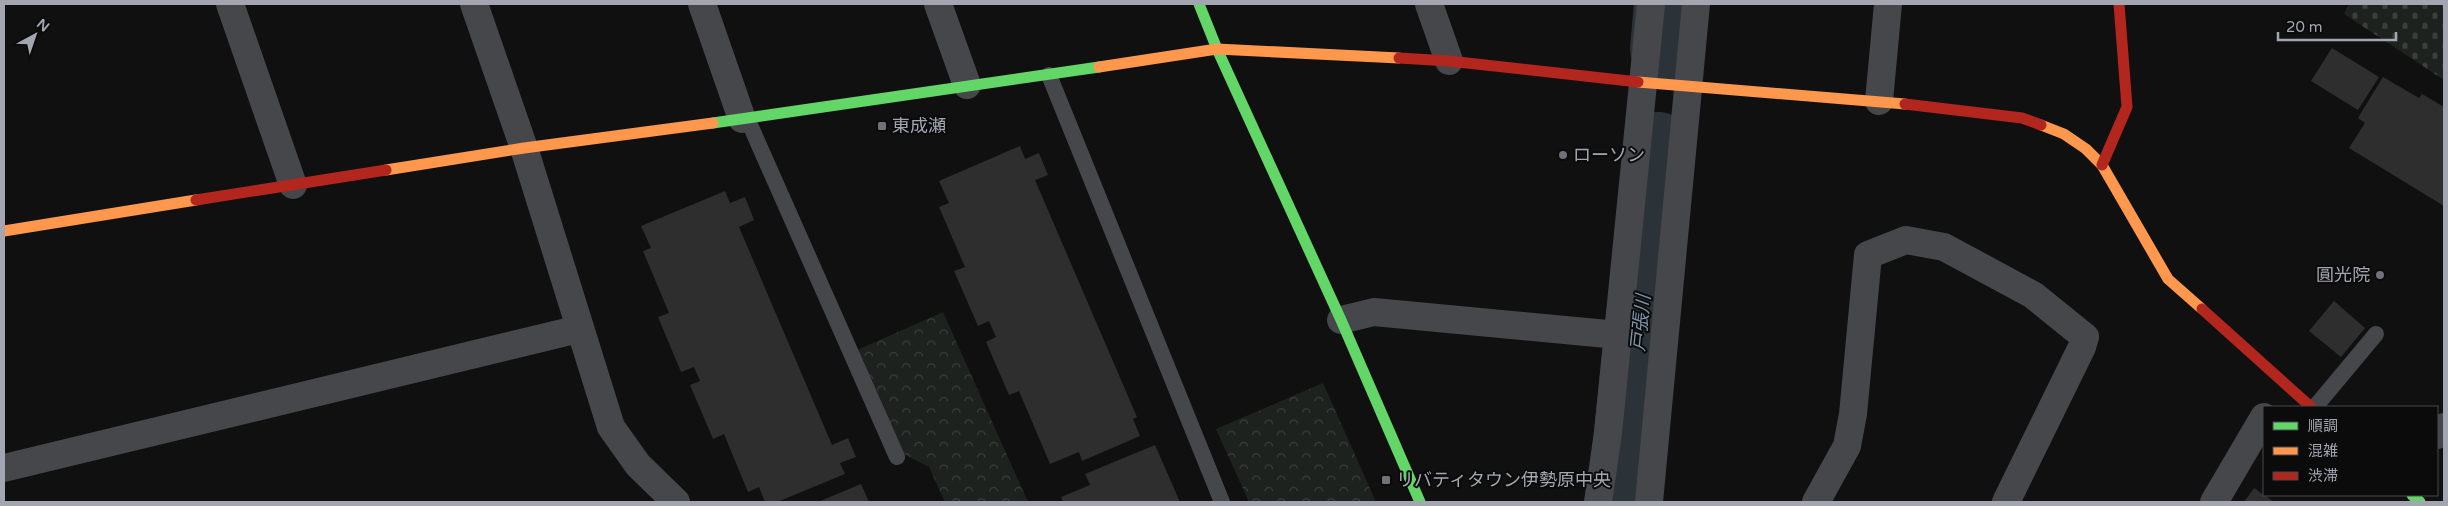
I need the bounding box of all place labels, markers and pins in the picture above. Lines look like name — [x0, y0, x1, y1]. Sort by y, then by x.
place label: 東成瀬 — [892, 115, 946, 137]
marker: 東成瀬 — [876, 120, 888, 132]
place label: ローソン — [1573, 144, 1645, 166]
marker: ローソン — [1557, 149, 1569, 161]
place label: 圓光院 — [2316, 264, 2370, 286]
marker: 圓光院 — [2374, 269, 2386, 281]
place label: リバティタウン伊勢原中央 — [1396, 469, 1611, 491]
marker: リバティタウン伊勢原中央 — [1380, 474, 1392, 486]

